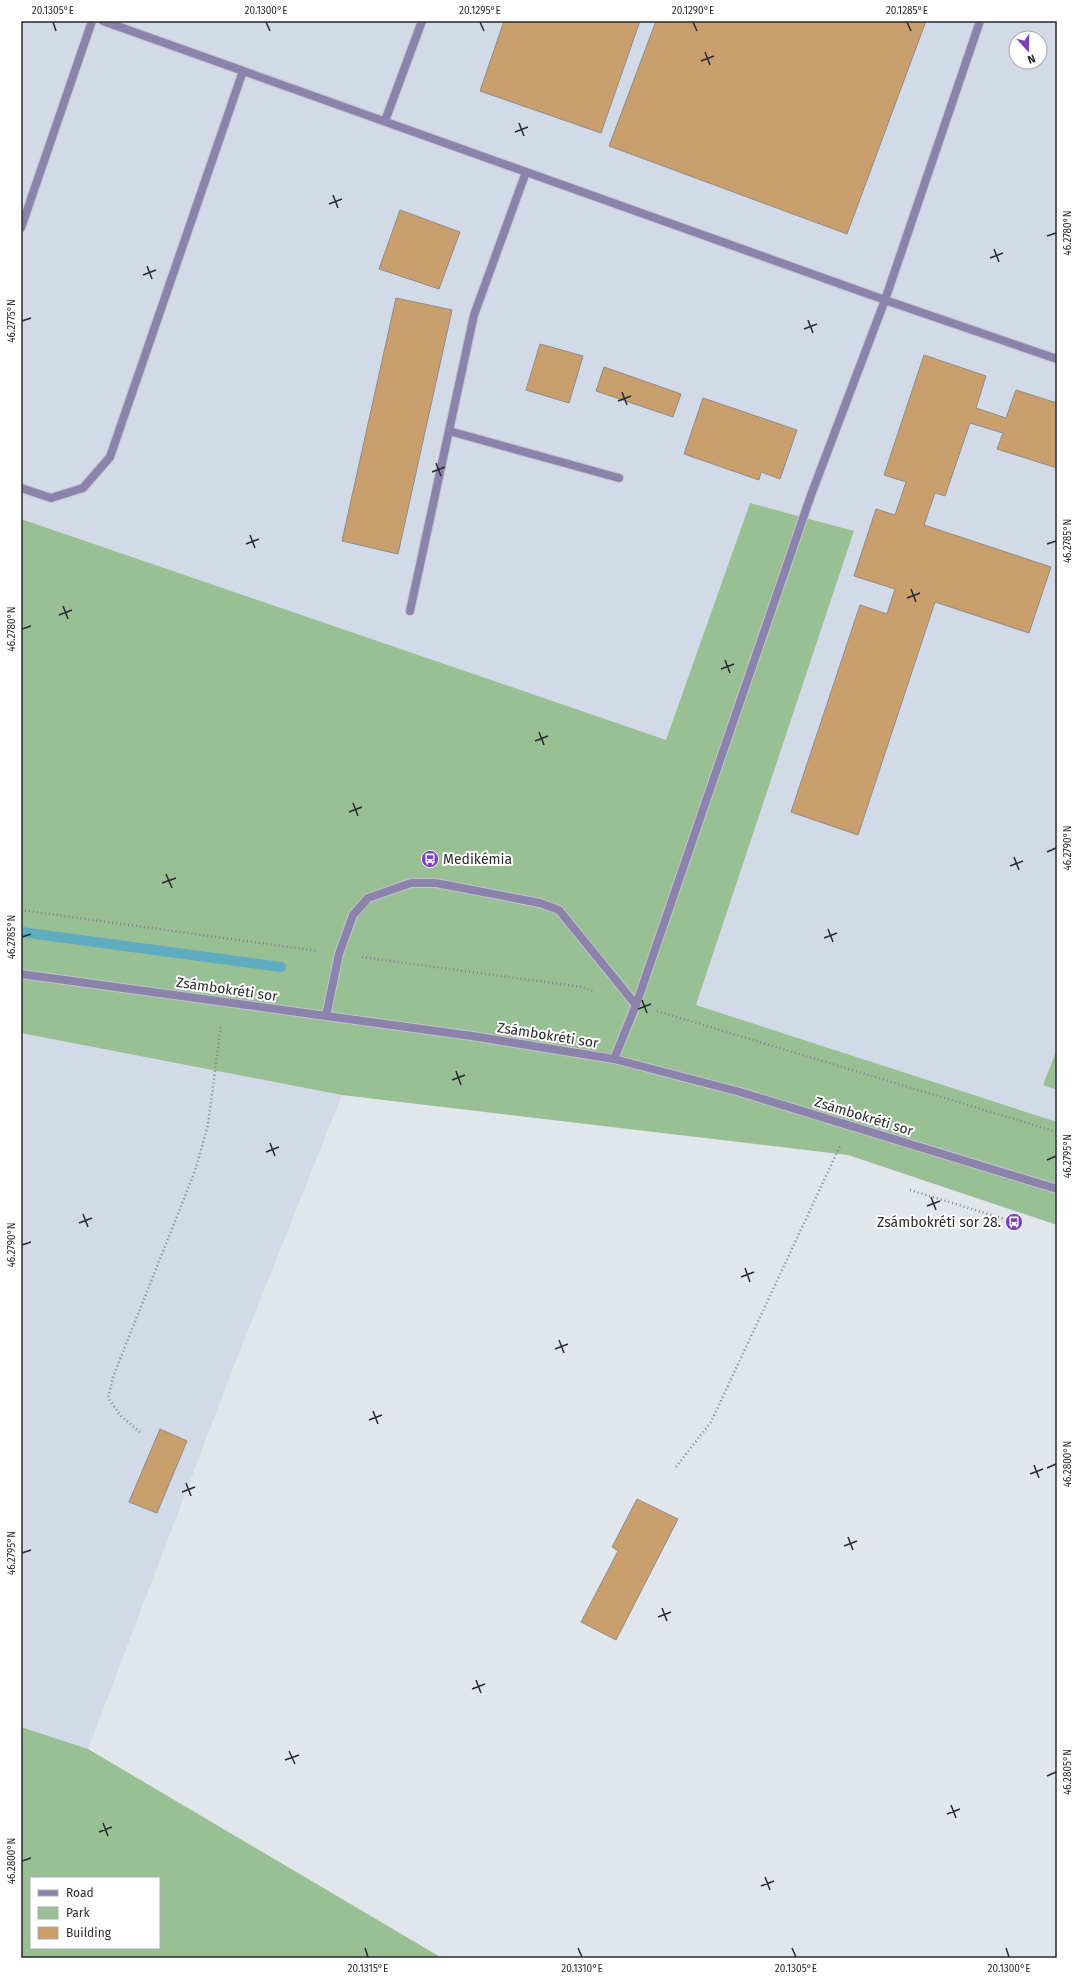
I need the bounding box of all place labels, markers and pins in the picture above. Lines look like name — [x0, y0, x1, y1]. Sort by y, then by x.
bus stop icon: Medikémia — [420, 849, 440, 869]
place label: Medikémia — [443, 851, 512, 868]
bus stop icon: Zsámbokréti sor 28. — [1004, 1212, 1024, 1232]
place label: Zsámbokréti sor 28. — [877, 1214, 1001, 1231]

